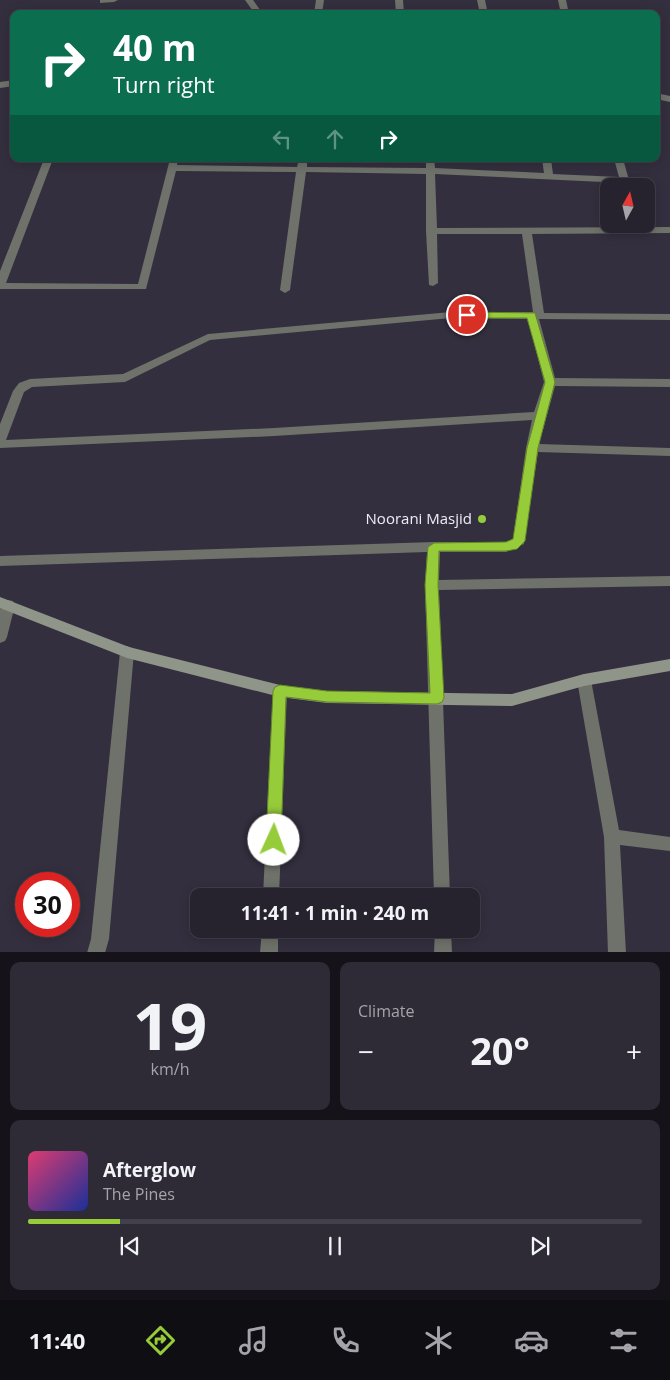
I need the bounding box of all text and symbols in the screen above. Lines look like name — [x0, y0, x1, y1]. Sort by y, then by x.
text: 40 m — [113, 24, 196, 71]
icon: right — [30, 30, 95, 95]
text: Turn right — [113, 69, 215, 99]
icon: left — [268, 125, 296, 153]
icon: ahead — [321, 125, 349, 153]
icon: right — [374, 125, 402, 153]
north arrow — [600, 178, 655, 232]
map controls — [600, 178, 655, 233]
pin — [446, 294, 488, 336]
icon: arrive — [453, 301, 481, 329]
place label: Noorani Masjid — [366, 508, 472, 528]
marker: Noorani Masjid — [476, 513, 488, 525]
position arrow — [247, 813, 299, 865]
speed limit sign: 30 — [15, 872, 80, 937]
text: 11:41 · 1 min · 240 m — [241, 900, 429, 926]
text: 19 — [133, 981, 207, 1069]
text: Climate — [358, 1000, 415, 1022]
text: 20° — [470, 1024, 530, 1076]
text: − — [358, 1032, 374, 1070]
text: + — [626, 1032, 642, 1070]
text: km/h — [151, 1058, 189, 1080]
text: Afterglow — [103, 1157, 196, 1183]
text: The Pines — [103, 1183, 175, 1205]
icon: previous — [116, 1232, 144, 1260]
icon: pause — [321, 1232, 349, 1260]
icon: next — [526, 1232, 554, 1260]
icon: directions — [143, 1323, 178, 1358]
icon: music — [236, 1323, 271, 1358]
icon: phone — [328, 1323, 363, 1358]
icon: climate — [421, 1323, 456, 1358]
icon: car — [514, 1323, 549, 1358]
icon: filters — [606, 1323, 641, 1358]
text: 11:40 — [29, 1325, 85, 1355]

